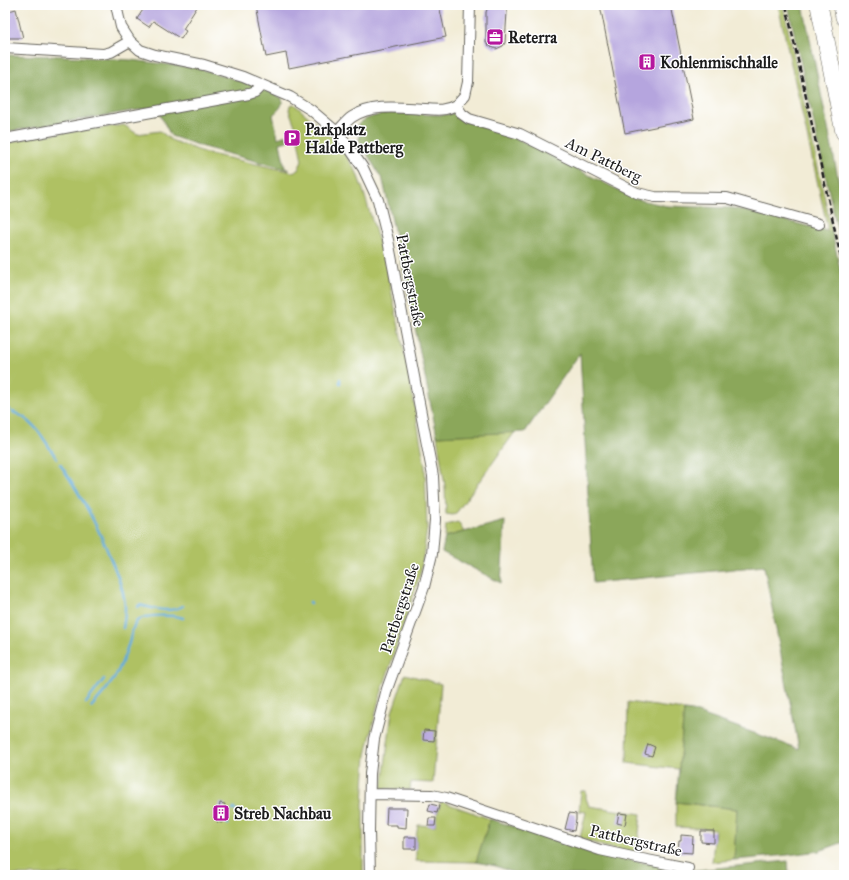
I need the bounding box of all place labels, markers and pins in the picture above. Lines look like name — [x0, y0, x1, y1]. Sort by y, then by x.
office icon: Reterra — [485, 27, 505, 47]
place label: Reterra — [508, 28, 558, 47]
building icon: Kohlenmischhalle — [637, 52, 657, 72]
place label: Kohlenmischhalle — [660, 53, 778, 72]
place label: Parkplatz Halde Pattberg — [305, 120, 403, 158]
parking icon: Parkplatz Halde Pattberg — [282, 128, 302, 148]
building icon: Streb Nachbau — [211, 803, 231, 823]
place label: Streb Nachbau — [234, 804, 332, 823]

